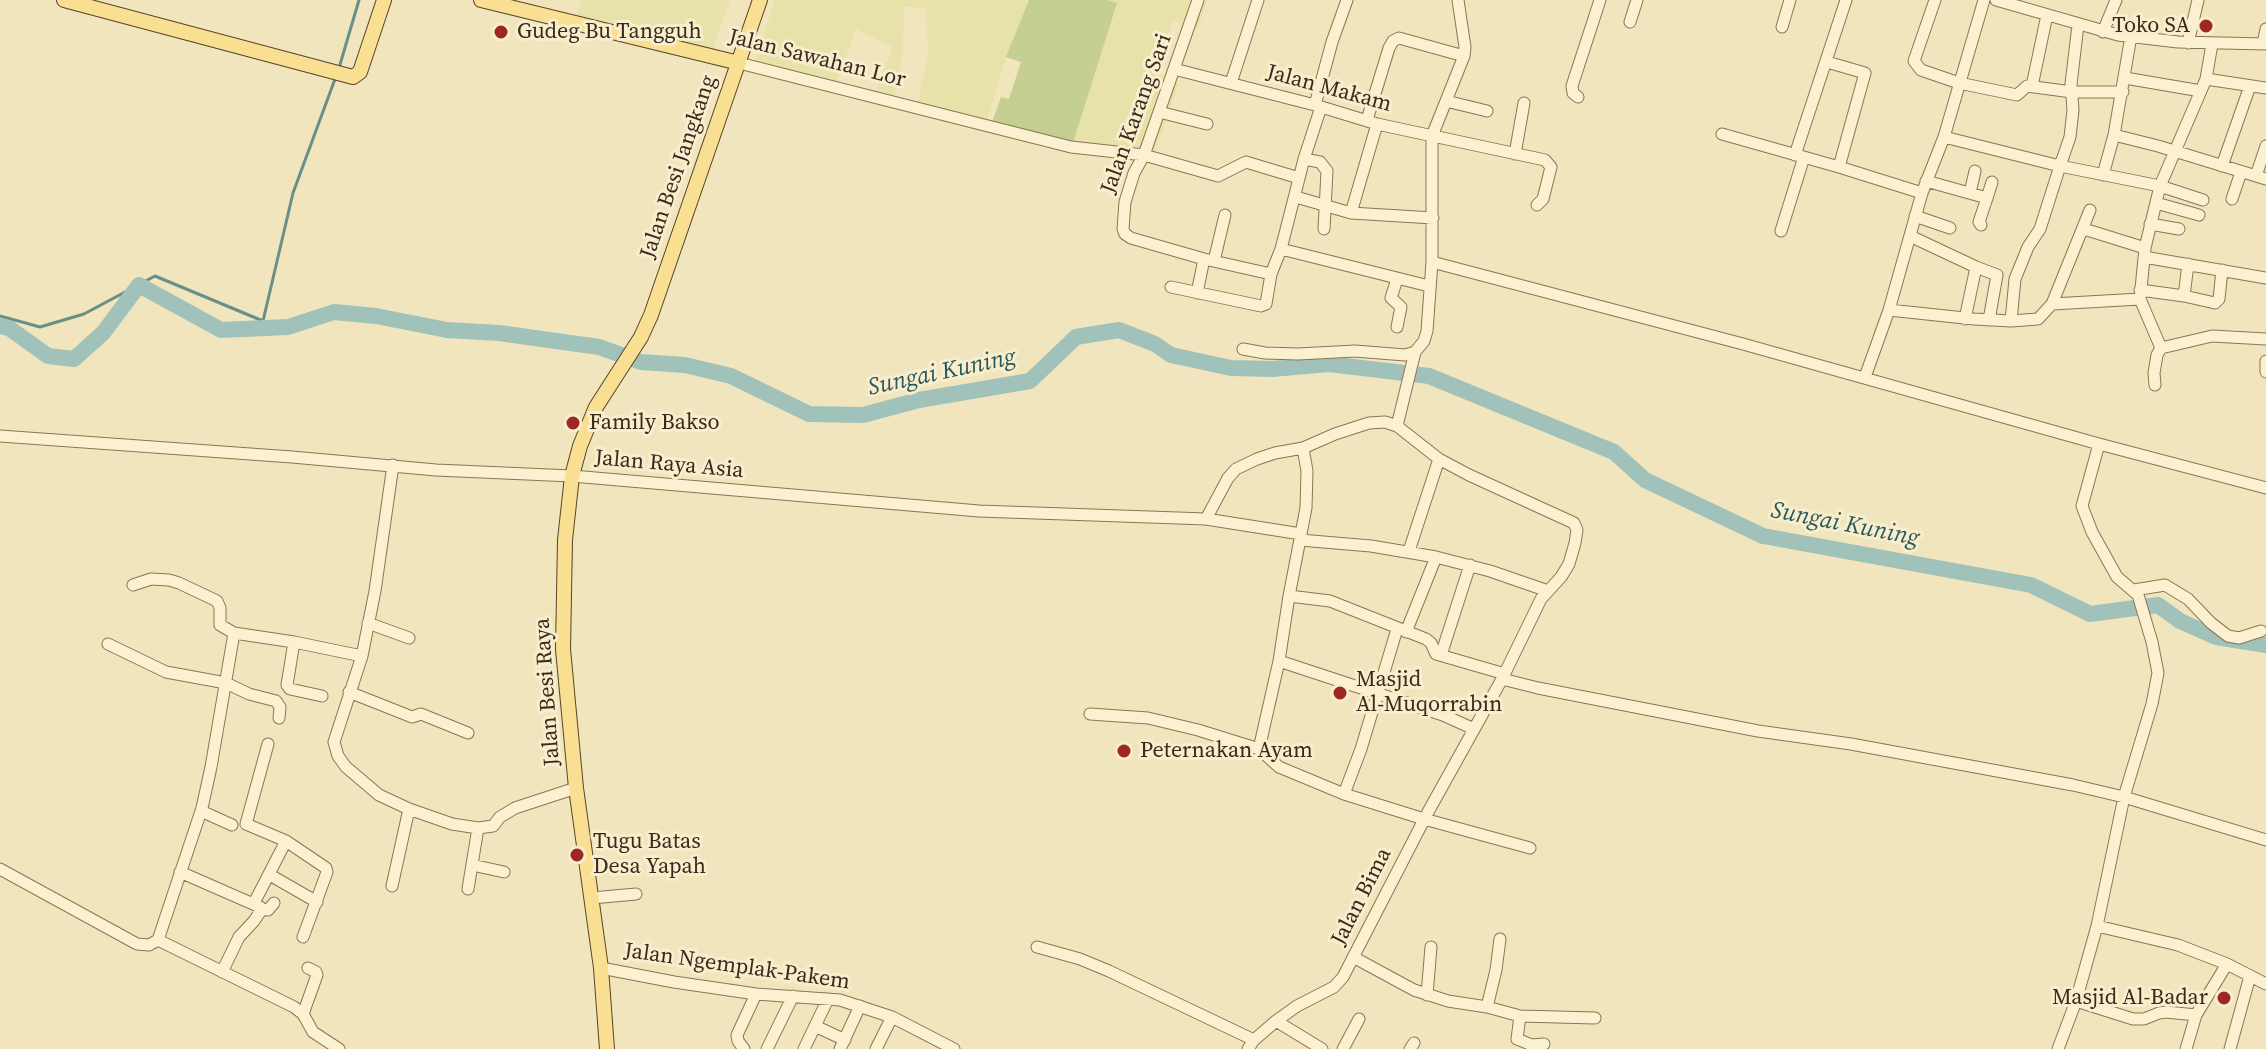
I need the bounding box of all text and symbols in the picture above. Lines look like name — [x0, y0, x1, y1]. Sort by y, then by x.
place label: Toko SA — [2112, 13, 2190, 39]
marker: Toko SA — [2197, 17, 2215, 35]
place label: Gudeg Bu Tangguh — [517, 19, 702, 45]
marker: Gudeg Bu Tangguh — [492, 23, 510, 41]
street label: Jalan Sawahan Lor — [726, 24, 908, 94]
street label: Jalan Karang Sari — [1096, 30, 1178, 198]
street label: Jalan Makam — [1264, 60, 1394, 118]
street label: Jalan Besi Jangkang — [635, 72, 723, 262]
water label: Sungai Kuning — [865, 343, 1019, 403]
place label: Family Bakso — [589, 410, 720, 436]
marker: Family Bakso — [564, 414, 582, 432]
street label: Jalan Raya Asia — [594, 445, 744, 485]
water label: Sungai Kuning — [1768, 497, 1922, 553]
street label: Jalan Besi Raya — [530, 617, 566, 767]
place label: Masjid Al-Muqorrabin — [1356, 667, 1502, 718]
marker: Masjid Al-Muqorrabin — [1331, 684, 1349, 702]
place label: Peternakan Ayam — [1140, 738, 1313, 764]
marker: Peternakan Ayam — [1115, 742, 1133, 760]
place label: Tugu Batas Desa Yapah — [593, 829, 706, 880]
street label: Jalan Bima — [1326, 844, 1398, 950]
marker: Tugu Batas Desa Yapah — [568, 846, 586, 864]
street label: Jalan Ngemplak-Pakem — [622, 938, 852, 996]
place label: Masjid Al-Badar — [2052, 985, 2208, 1011]
marker: Masjid Al-Badar — [2215, 989, 2233, 1007]

